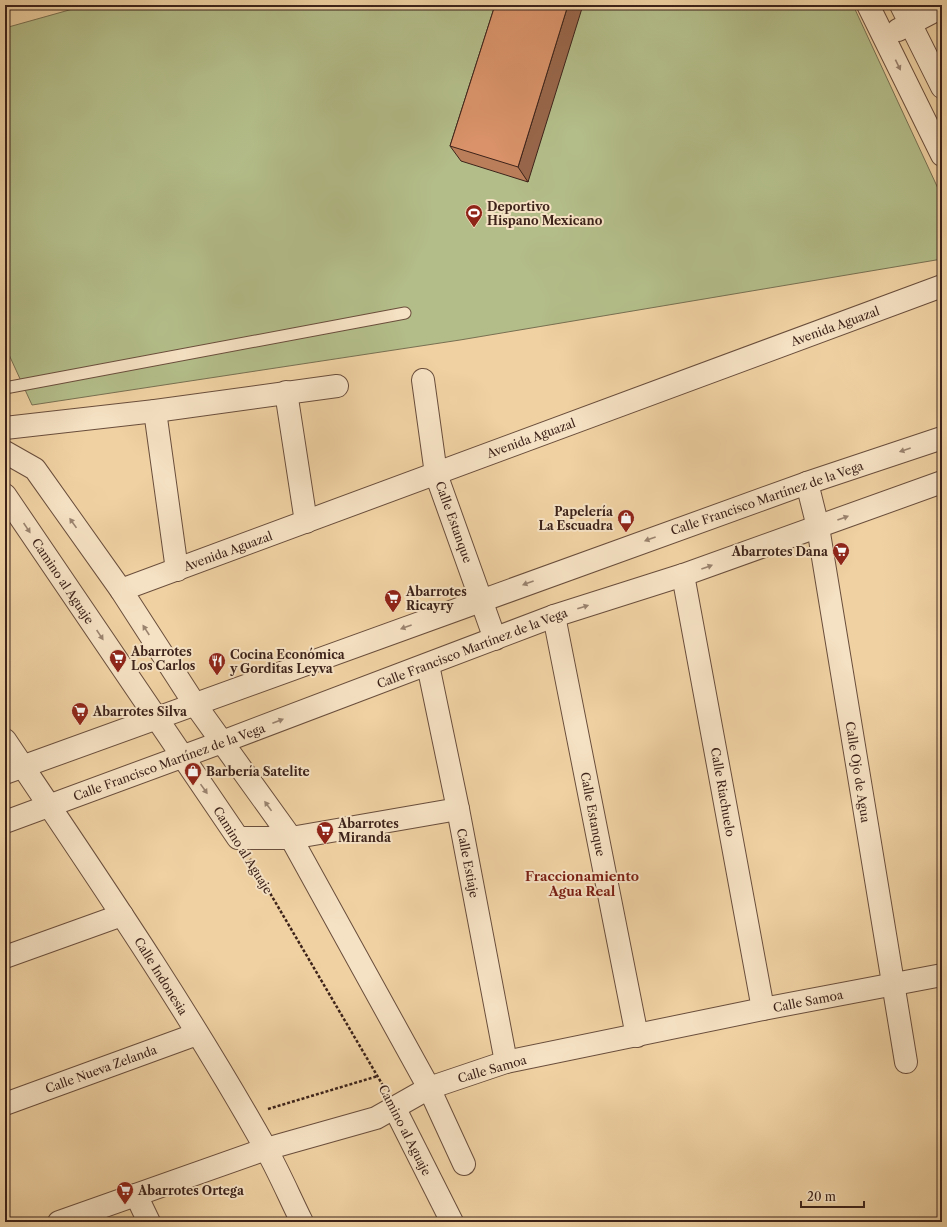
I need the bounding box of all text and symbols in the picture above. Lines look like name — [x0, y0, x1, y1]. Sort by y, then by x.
one-way arrow — [895, 59, 901, 71]
place label: Deportivo Hispano Mexicano — [487, 199, 603, 228]
sports icon: Deportivo Hispano Mexicano — [464, 203, 484, 228]
street label: Avenida Aguazal — [788, 303, 882, 349]
street label: Avenida Aguazal — [484, 415, 578, 461]
one-way arrow — [899, 447, 911, 453]
street label: Calle Francisco Martínez de la Vega — [669, 458, 866, 538]
street label: Calle Estanque — [432, 479, 476, 565]
place label: Papelería La Escuadra — [538, 504, 614, 533]
shop icon: Papelería La Escuadra — [616, 508, 636, 533]
one-way arrow — [837, 515, 849, 521]
one-way arrow — [69, 518, 77, 528]
one-way arrow — [23, 522, 31, 533]
street label: Avenida Aguazal — [181, 528, 275, 574]
street label: Camino al Aguaje — [29, 535, 97, 627]
one-way arrow — [644, 537, 656, 543]
supermarket icon: Abarrotes Dana — [831, 541, 851, 566]
place label: Abarrotes Dana — [731, 544, 829, 559]
one-way arrow — [701, 563, 713, 569]
one-way arrow — [522, 581, 534, 587]
place label: Abarrotes Ricayry — [405, 584, 467, 613]
supermarket icon: Abarrotes Ricayry — [383, 588, 403, 613]
street label: Calle Francisco Martínez de la Vega — [375, 604, 570, 691]
one-way arrow — [578, 604, 590, 610]
one-way arrow — [143, 624, 150, 636]
one-way arrow — [399, 625, 411, 631]
one-way arrow — [96, 630, 104, 640]
place label: Abarrotes Los Carlos — [130, 644, 196, 673]
place label: Cocina Económica y Gorditas Leyva — [229, 647, 346, 676]
supermarket icon: Abarrotes Los Carlos — [108, 648, 128, 673]
restaurant icon: Cocina Económica y Gorditas Leyva — [207, 651, 227, 676]
supermarket icon: Abarrotes Silva — [70, 701, 90, 726]
place label: Abarrotes Silva — [92, 704, 188, 719]
one-way arrow — [273, 718, 285, 724]
street label: Calle Francisco Martínez de la Vega — [71, 720, 267, 804]
street label: Calle Ojo de Agua — [843, 720, 874, 824]
street label: Calle Riachuelo — [708, 746, 738, 838]
shop icon: Barbería Satelite — [183, 761, 203, 786]
place label: Barbería Satelite — [206, 764, 310, 779]
street label: Calle Estanque — [577, 771, 609, 858]
one-way arrow — [200, 784, 208, 794]
one-way arrow — [264, 801, 272, 811]
street label: Camino al Aguaje — [210, 804, 276, 897]
place label: Abarrotes Miranda — [337, 816, 399, 845]
supermarket icon: Abarrotes Miranda — [315, 820, 335, 845]
street label: Calle Estiaje — [454, 827, 482, 899]
district label: Fraccionamiento Agua Real — [525, 868, 639, 899]
street label: Calle Indonesia — [131, 934, 191, 1018]
street label: Calle Samoa — [772, 987, 845, 1015]
street label: Calle Nueva Zelanda — [43, 1042, 159, 1096]
street label: Calle Samoa — [456, 1052, 529, 1086]
street label: Camino al Aguaje — [376, 1082, 435, 1178]
supermarket icon: Abarrotes Ortega — [115, 1180, 135, 1205]
place label: Abarrotes Ortega — [137, 1183, 245, 1198]
scale bar — [801, 1183, 864, 1209]
text: 20 m — [807, 1189, 836, 1204]

